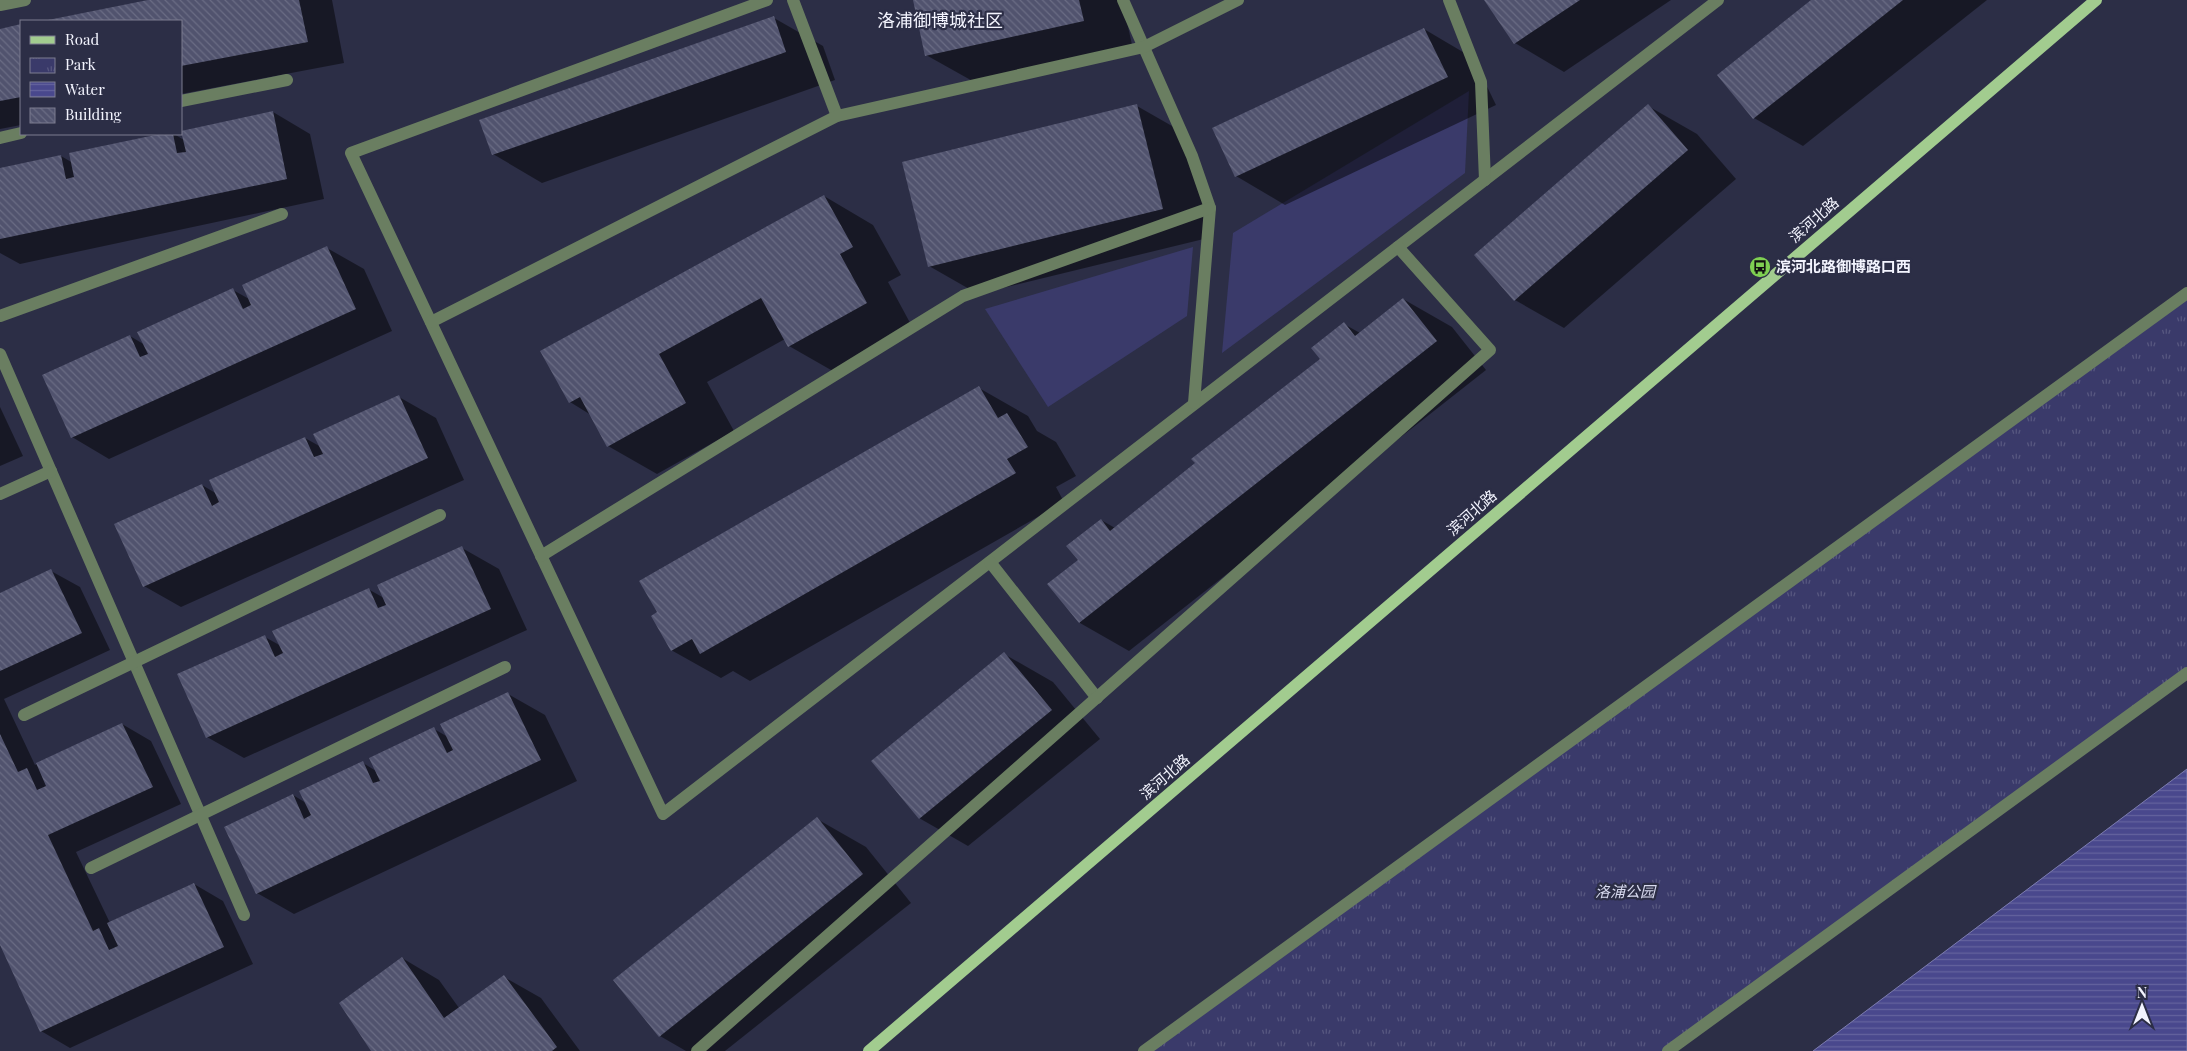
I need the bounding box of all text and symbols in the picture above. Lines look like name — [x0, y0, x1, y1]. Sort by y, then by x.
district label: 洛浦御博城社区 — [877, 8, 1003, 32]
legend — [20, 20, 182, 135]
text: Road — [65, 29, 99, 49]
text: Park — [65, 54, 97, 74]
text: Water — [64, 79, 105, 99]
text: Building — [65, 104, 122, 124]
street label: 滨河北路 — [1784, 192, 1843, 246]
bus stop icon: 滨河北路御博路口西 — [1748, 255, 1772, 279]
place label: 滨河北路御博路口西 — [1776, 256, 1911, 276]
street label: 滨河北路 — [1442, 485, 1501, 539]
street label: 滨河北路 — [1135, 749, 1194, 803]
park label: 洛浦公园 — [1595, 881, 1657, 901]
north arrow — [2117, 981, 2167, 1031]
text: N — [2137, 983, 2147, 1002]

